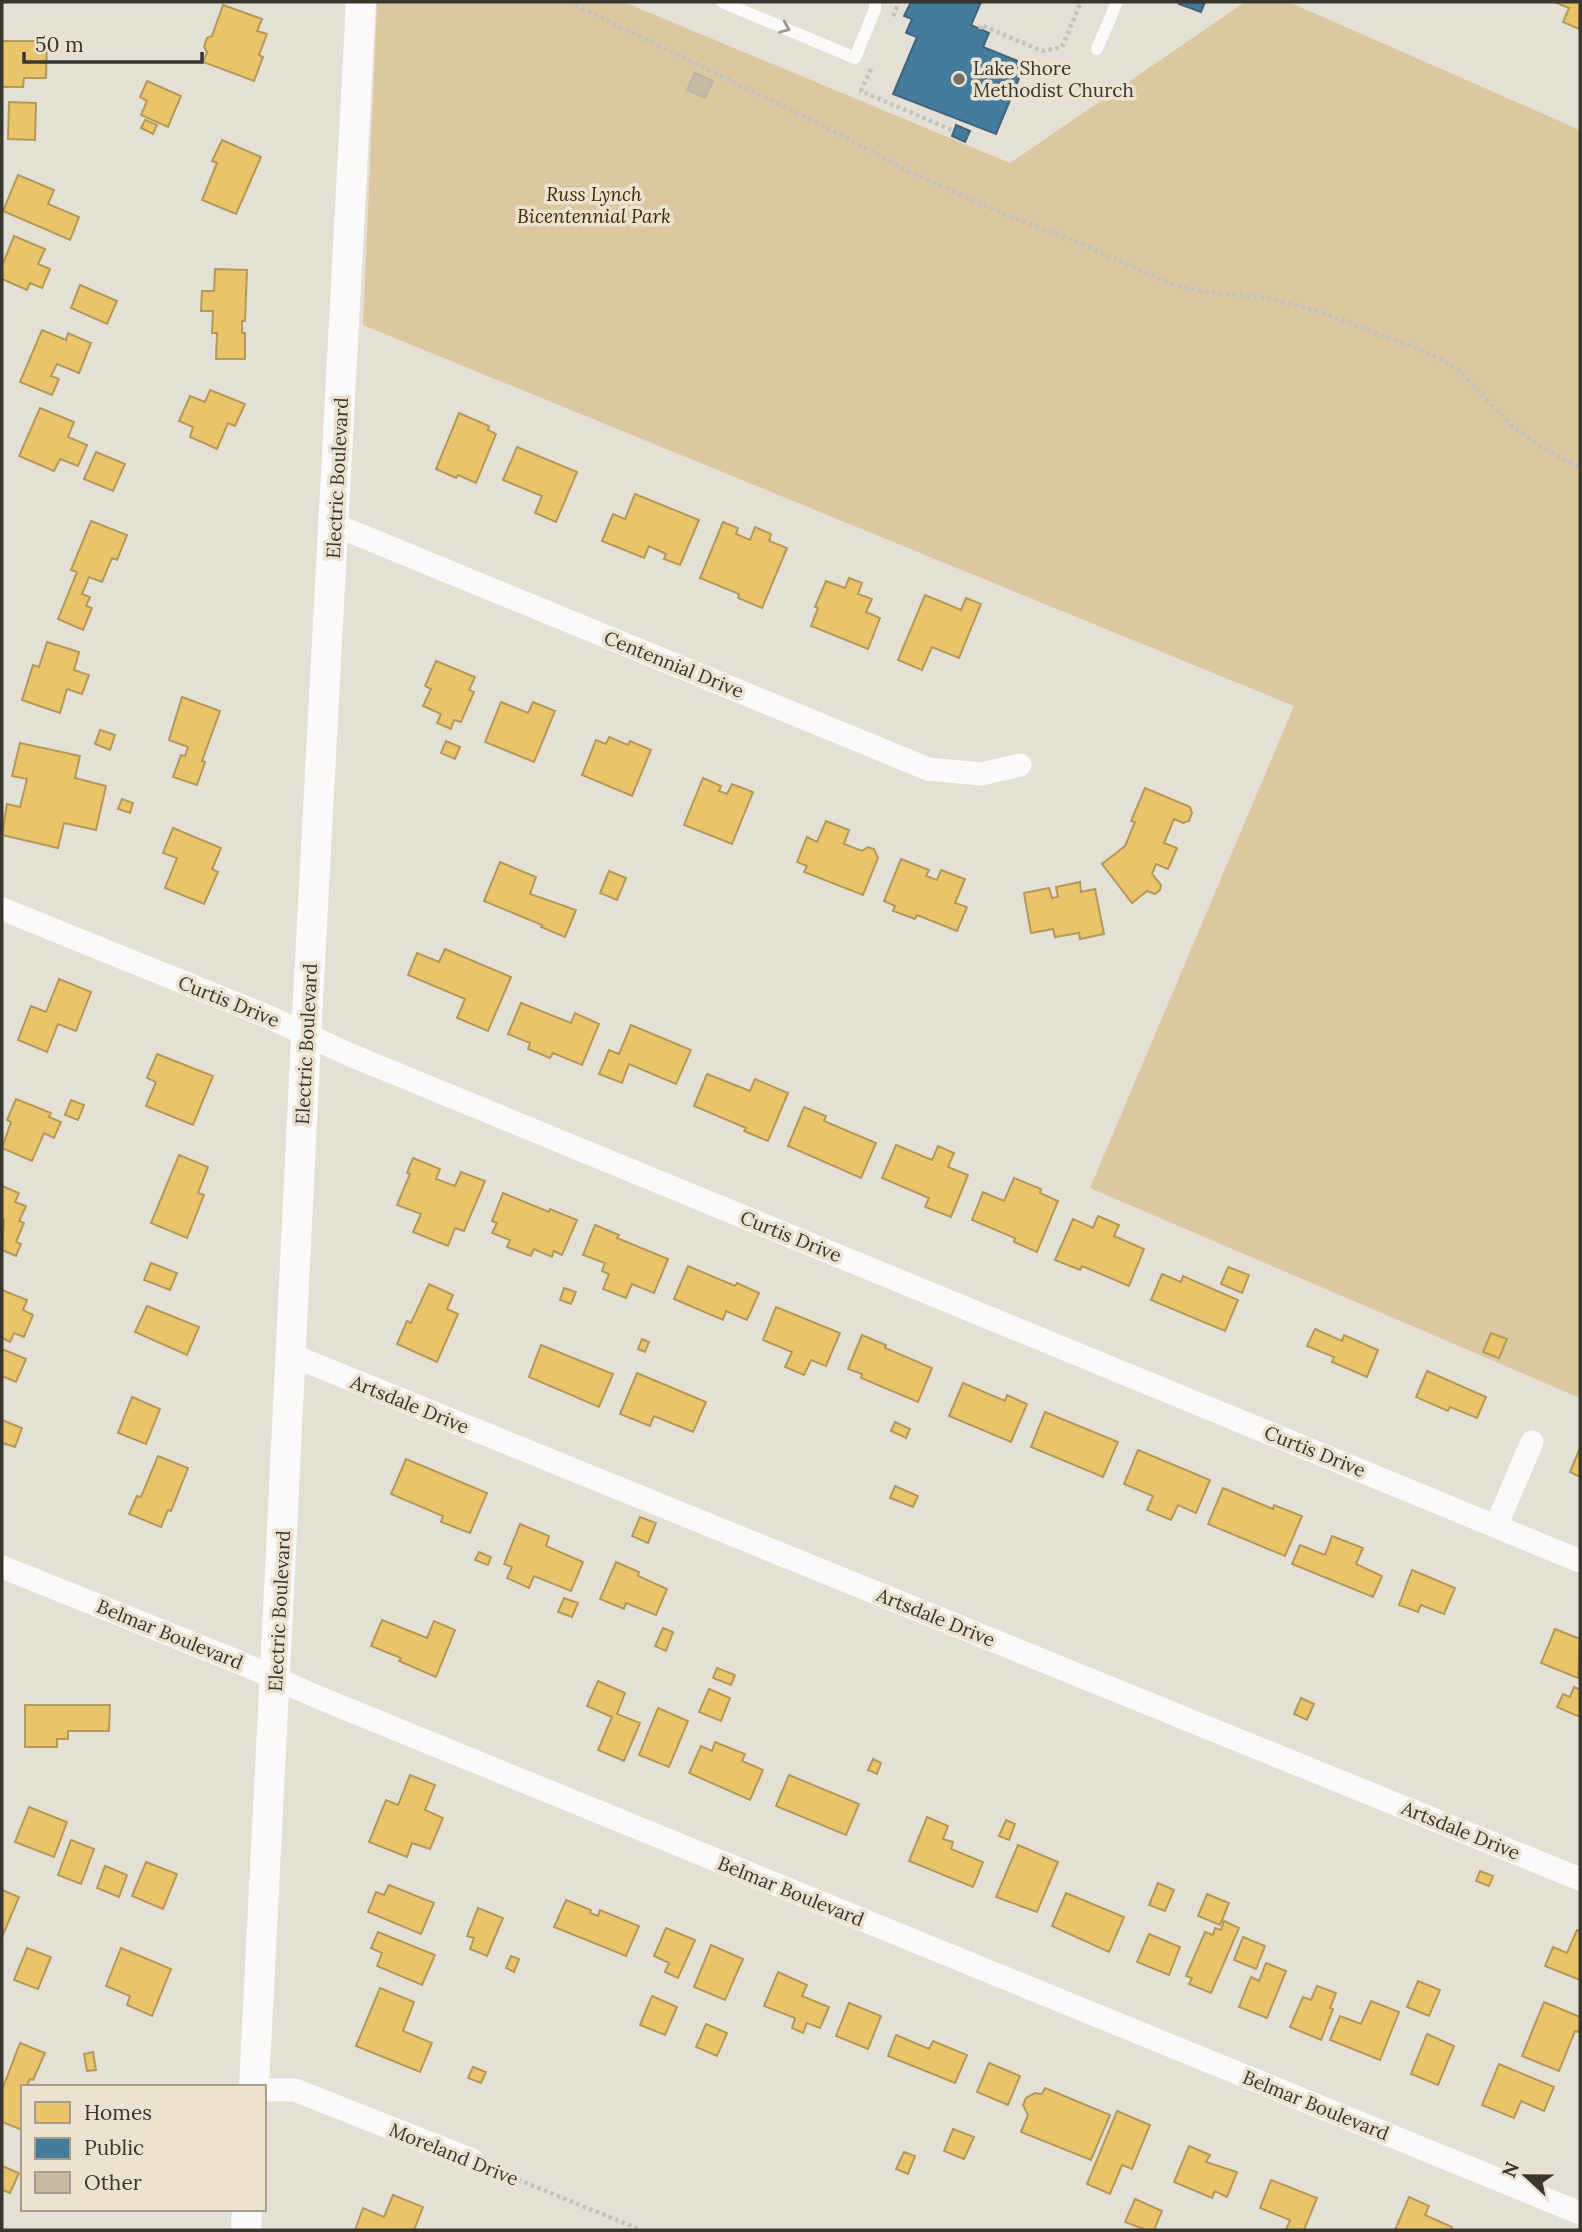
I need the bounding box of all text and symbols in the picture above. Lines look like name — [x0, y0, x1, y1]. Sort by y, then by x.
one-way arrow — [778, 20, 790, 34]
scale bar — [24, 21, 203, 65]
text: 50 m — [35, 31, 84, 58]
place label: Lake Shore Methodist Church — [973, 56, 1134, 102]
marker: Lake Shore Methodist Church — [951, 71, 967, 87]
park label: Russ Lynch Bicentennial Park — [517, 182, 671, 228]
street label: Electric Boulevard — [321, 397, 353, 559]
street label: Centennial Drive — [601, 625, 747, 703]
street label: Electric Boulevard — [290, 963, 322, 1125]
street label: Curtis Drive — [175, 970, 283, 1032]
street label: Curtis Drive — [737, 1205, 845, 1267]
street label: Artsdale Drive — [346, 1369, 473, 1439]
street label: Curtis Drive — [1261, 1420, 1369, 1482]
street label: Electric Boulevard — [263, 1530, 295, 1692]
street label: Artsdale Drive — [872, 1582, 999, 1652]
street label: Belmar Boulevard — [93, 1594, 247, 1674]
street label: Artsdale Drive — [1397, 1795, 1524, 1865]
street label: Belmar Boulevard — [714, 1851, 868, 1931]
street label: Belmar Boulevard — [1239, 2065, 1393, 2145]
legend — [21, 2085, 266, 2211]
text: Homes — [84, 2099, 152, 2126]
street label: Moreland Drive — [386, 2117, 522, 2191]
text: Public — [84, 2134, 144, 2161]
north arrow — [1491, 2141, 1561, 2211]
text: N — [1496, 2158, 1524, 2181]
text: Other — [84, 2169, 142, 2196]

